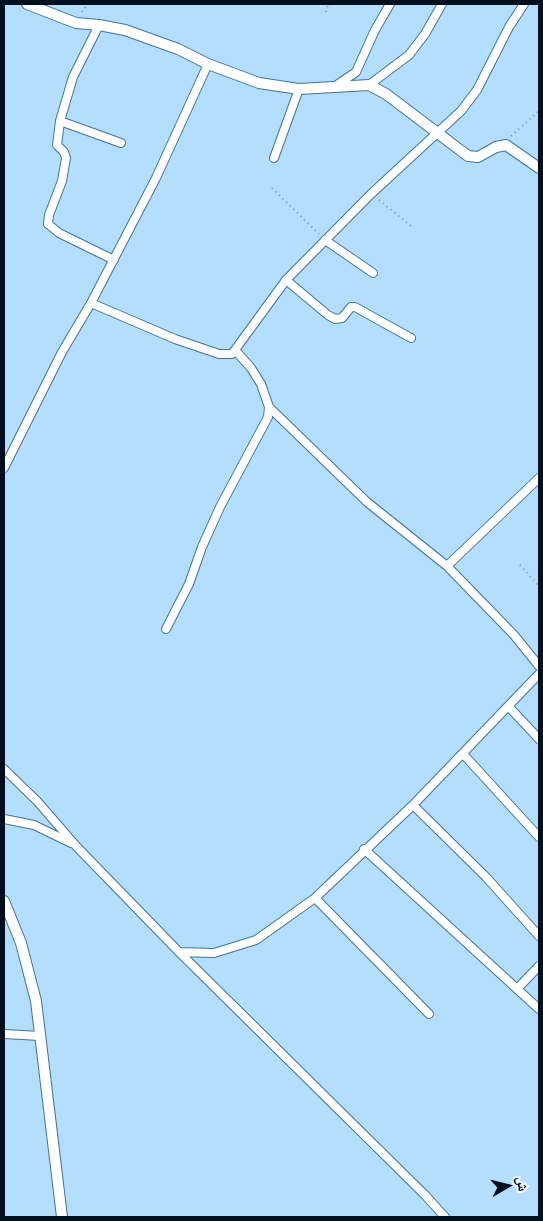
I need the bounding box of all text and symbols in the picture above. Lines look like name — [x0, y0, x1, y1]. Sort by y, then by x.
north arrow — [483, 1161, 533, 1211]
text: ش — [514, 1175, 533, 1192]

